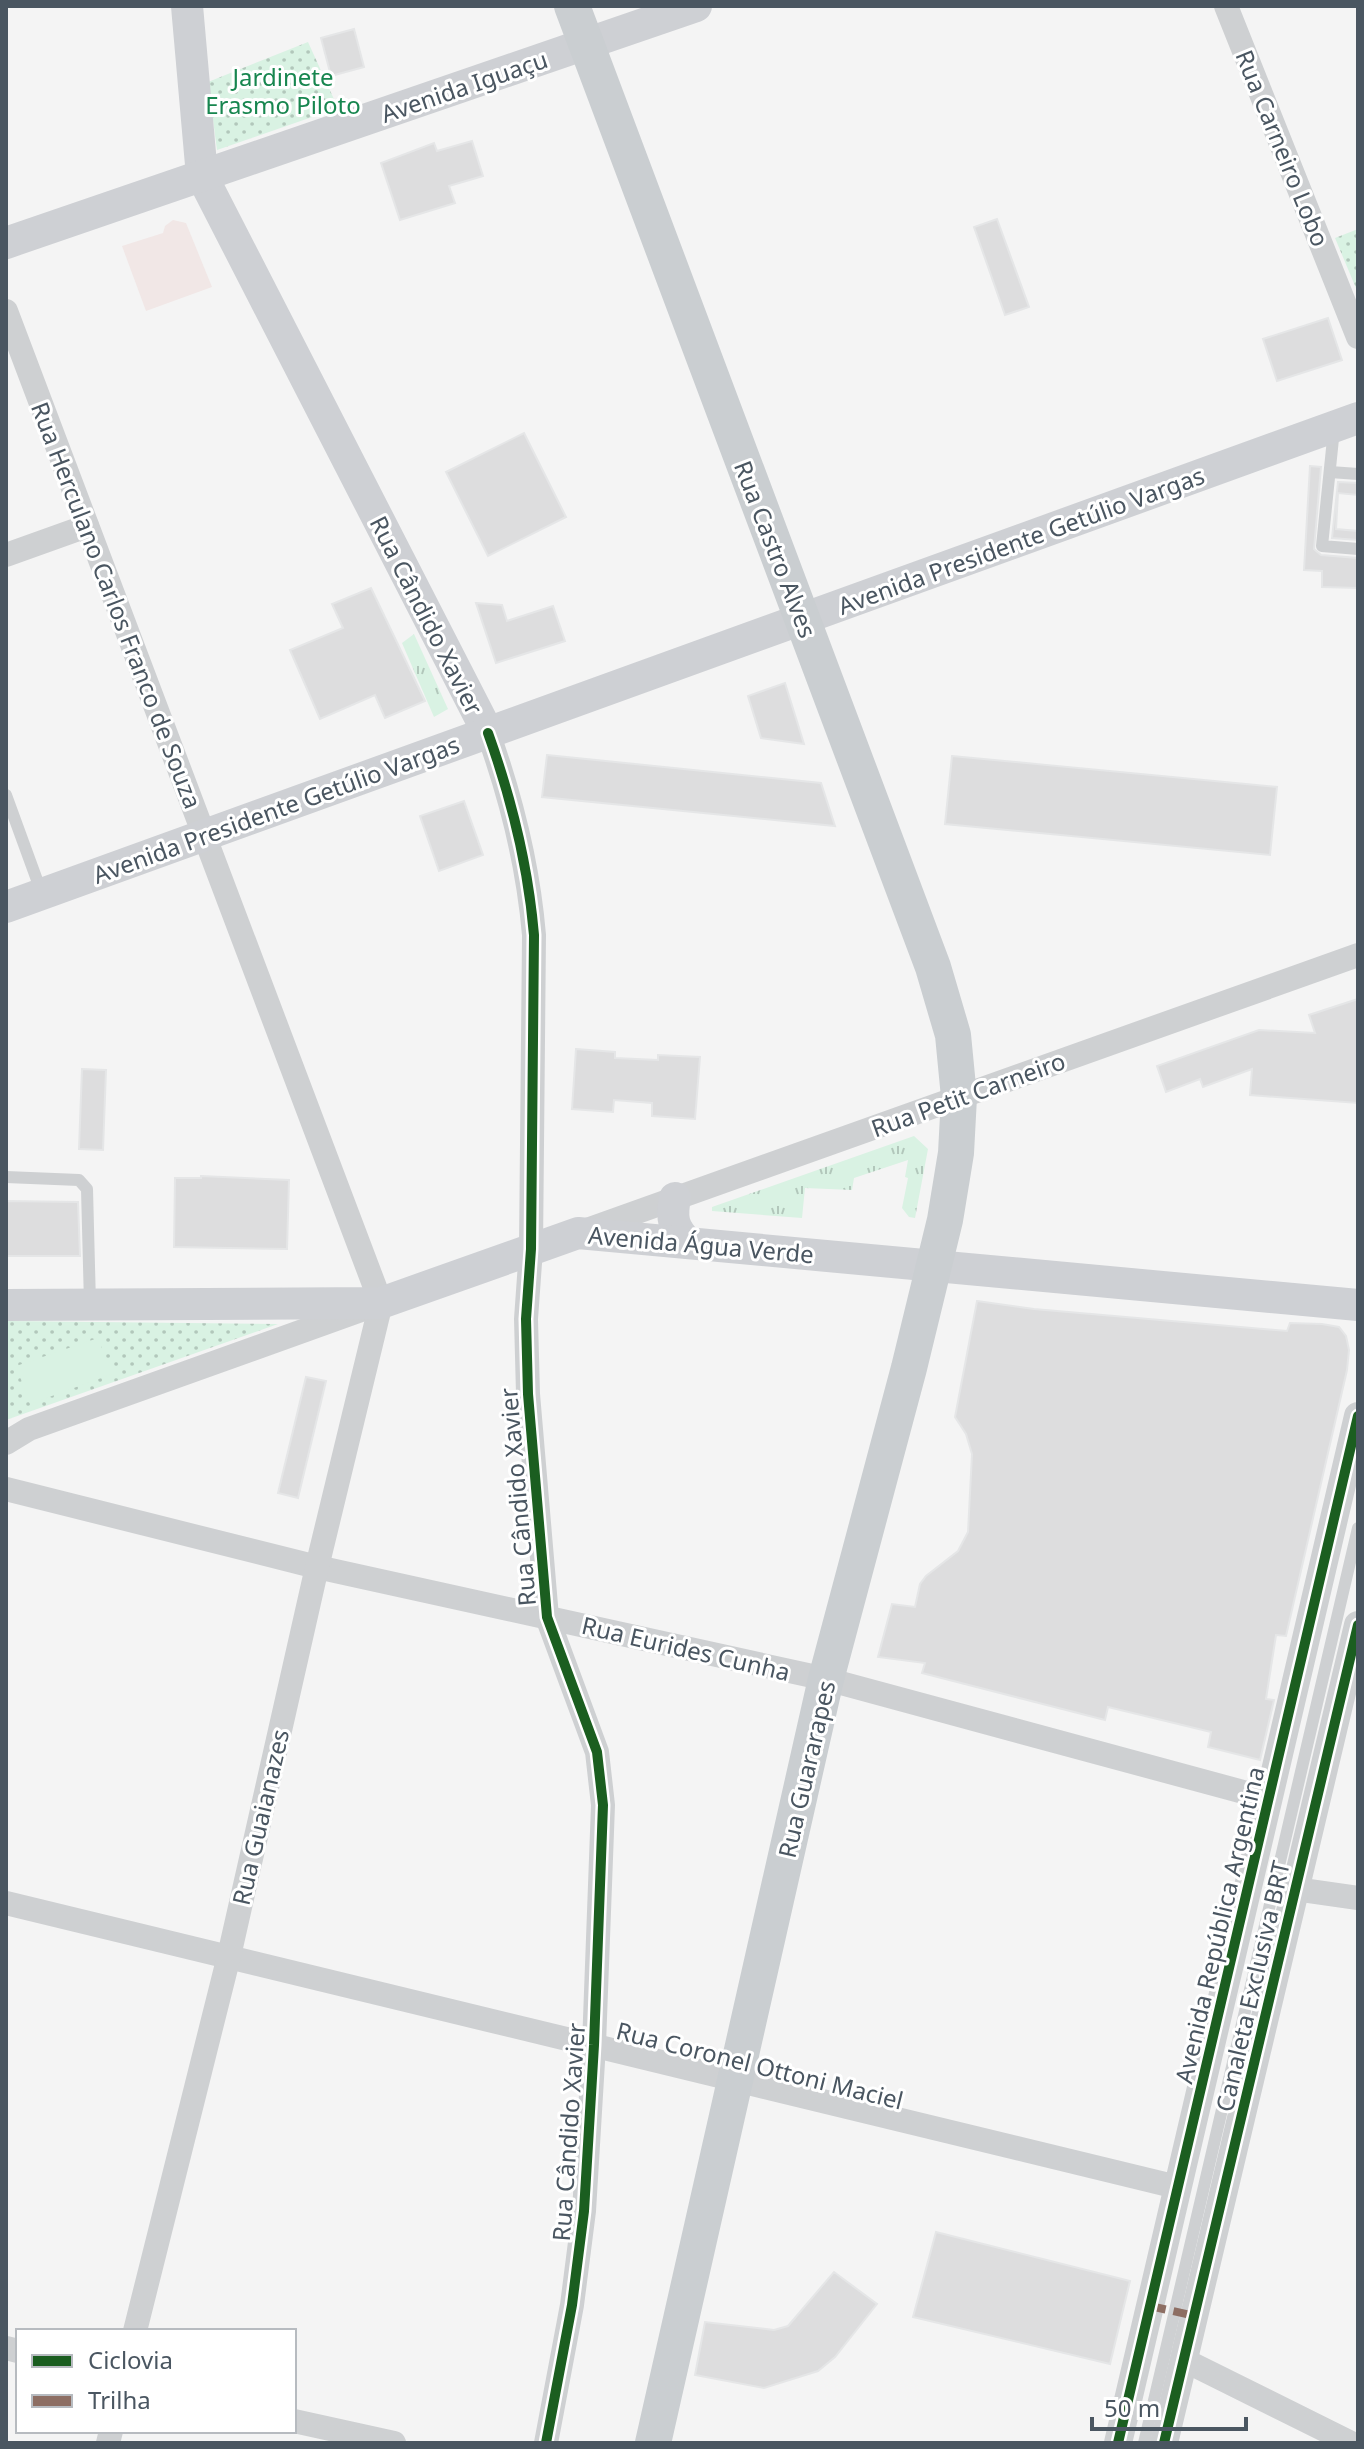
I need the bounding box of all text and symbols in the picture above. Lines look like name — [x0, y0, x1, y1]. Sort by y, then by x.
street label: Avenida Iguaçu — [376, 42, 552, 130]
street label: Rua Carneiro Lobo — [1229, 45, 1337, 251]
park label: Jardinete Erasmo Piloto — [205, 60, 361, 121]
street label: Rua Herculano Carlos Franco de Souza — [24, 397, 210, 813]
street label: Rua Castro Alves — [727, 456, 825, 642]
street label: Avenida Presidente Getúlio Vargas — [833, 458, 1209, 622]
street label: Rua Cândido Xavier — [363, 510, 491, 720]
street label: Avenida Presidente Getúlio Vargas — [88, 727, 464, 891]
street label: Rua Petit Carneiro — [866, 1044, 1070, 1144]
street label: Avenida Água Verde — [587, 1218, 815, 1270]
street label: Rua Cândido Xavier — [491, 1387, 543, 1607]
street label: Rua Eurides Cunha — [579, 1608, 793, 1688]
street label: Rua Guararapes — [770, 1677, 842, 1861]
street label: Rua Guaianazes — [224, 1726, 296, 1908]
street label: Avenida República Argentina — [1166, 1763, 1272, 2087]
street label: Canaleta Exclusiva BRT — [1207, 1857, 1297, 2115]
street label: Rua Coronel Ottoni Maciel — [613, 2013, 907, 2117]
street label: Rua Cândido Xavier — [544, 2022, 592, 2242]
legend — [16, 2329, 296, 2433]
text: Ciclovia — [88, 2343, 173, 2376]
scale bar — [1092, 2381, 1246, 2431]
text: Trilha — [88, 2383, 151, 2416]
text: 50 m — [1104, 2391, 1160, 2424]

